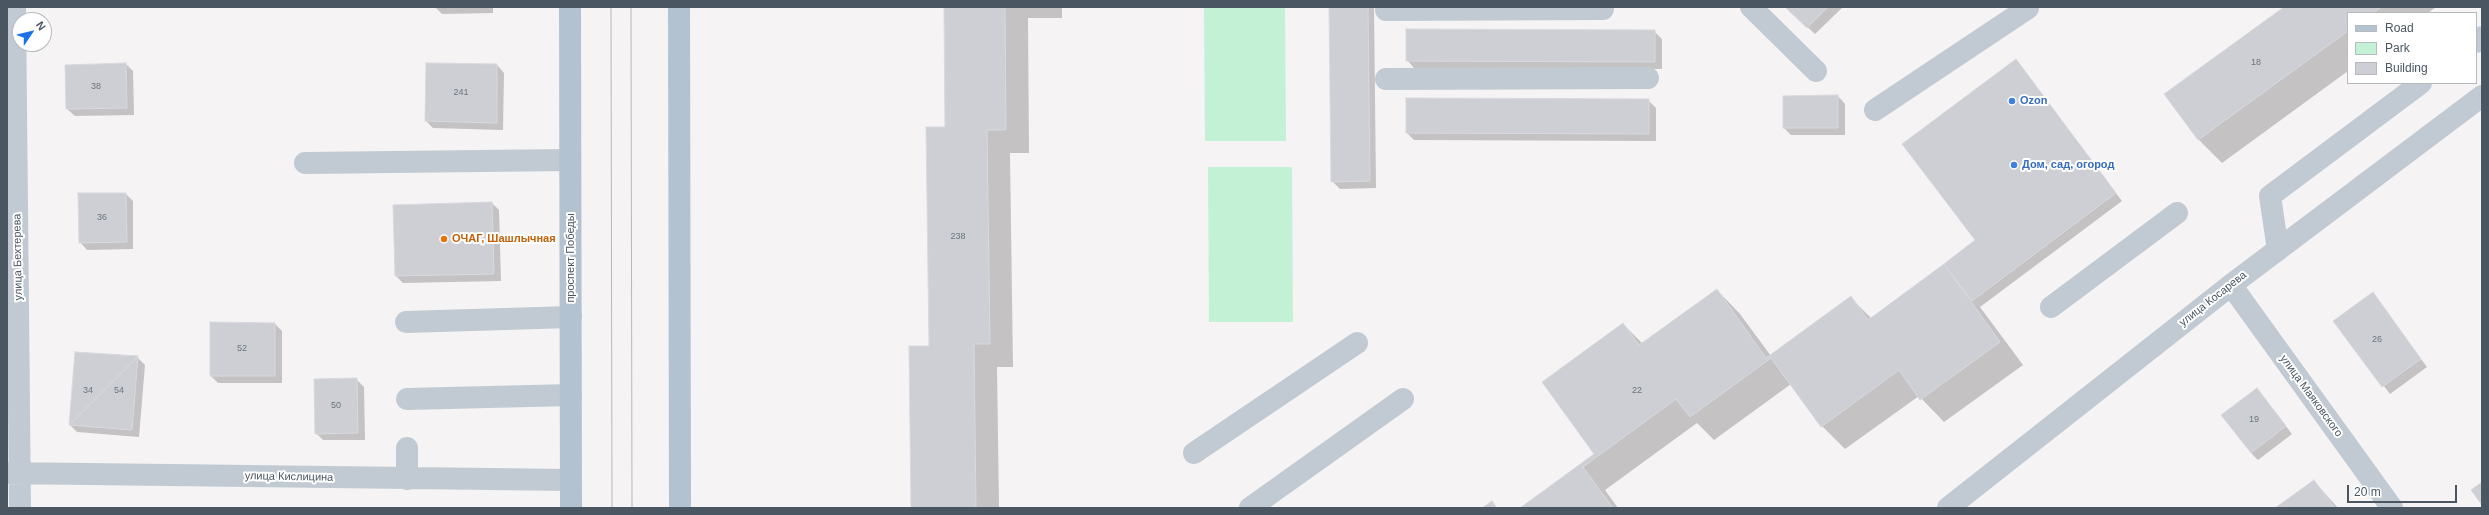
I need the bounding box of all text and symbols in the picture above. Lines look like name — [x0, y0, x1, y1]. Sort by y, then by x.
north arrow — [12, 12, 52, 52]
legend — [2347, 12, 2477, 84]
text: N — [34, 19, 48, 32]
text: Road — [2385, 21, 2414, 35]
text: Park — [2385, 41, 2410, 55]
house number: 18 — [2251, 58, 2261, 68]
text: Building — [2385, 61, 2428, 75]
house number: 38 — [91, 82, 101, 92]
house number: 241 — [453, 88, 469, 98]
place label: Ozon — [2020, 94, 2047, 108]
marker: Ozon — [2007, 96, 2017, 106]
place label: Дом, сад, огород — [2022, 158, 2114, 172]
marker: Дом, сад, огород — [2009, 160, 2019, 170]
street label: улица Бехтерева — [11, 213, 25, 301]
house number: 36 — [97, 213, 107, 223]
street label: проспект Победы — [564, 213, 578, 303]
place label: ОЧАГ, Шашлычная — [452, 232, 556, 246]
house number: 238 — [950, 232, 966, 242]
marker: ОЧАГ, Шашлычная — [439, 234, 449, 244]
street label: улица Косарева — [2177, 269, 2249, 329]
house number: 26 — [2372, 335, 2382, 345]
house number: 52 — [237, 344, 247, 354]
street label: улица Маяковского — [2277, 353, 2345, 439]
house number: 34 — [83, 386, 93, 396]
house number: 54 — [114, 386, 124, 396]
house number: 22 — [1632, 386, 1642, 396]
house number: 50 — [331, 401, 341, 411]
house number: 19 — [2249, 415, 2259, 425]
street label: улица Кислицина — [245, 470, 333, 484]
scale bar — [2349, 477, 2459, 503]
text: 20 m — [2354, 485, 2381, 499]

